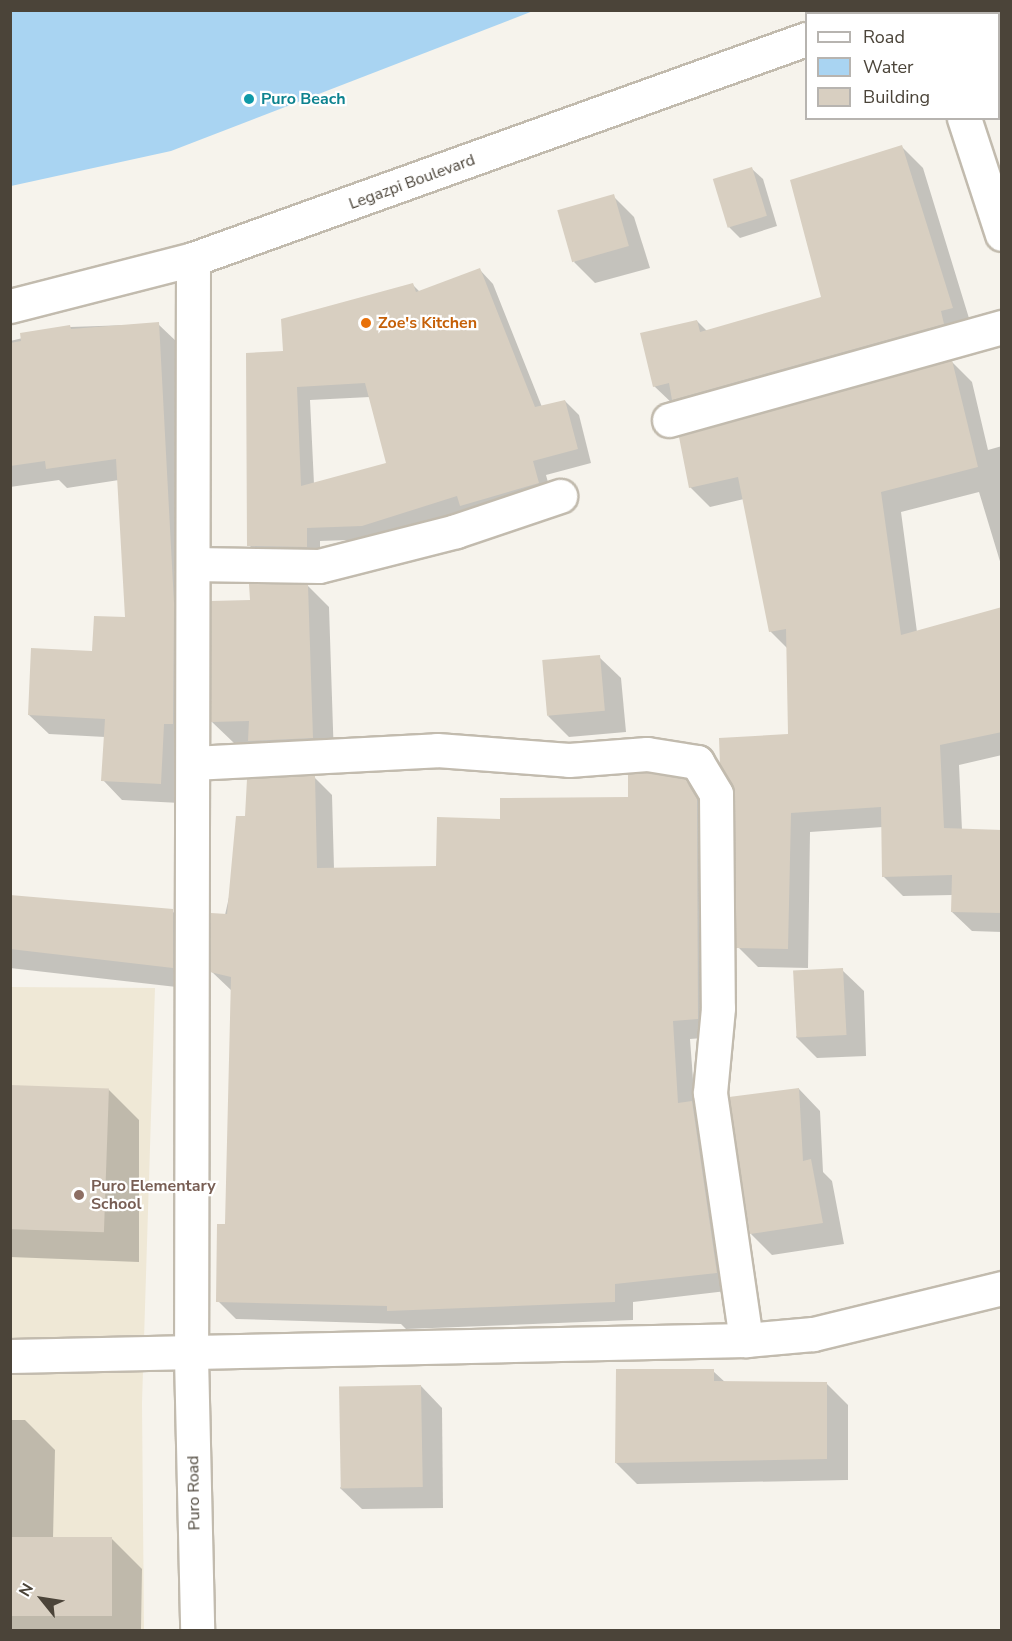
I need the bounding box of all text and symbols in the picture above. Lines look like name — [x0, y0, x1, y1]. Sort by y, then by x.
legend — [805, 12, 1000, 120]
text: Road — [863, 25, 905, 49]
text: Water — [863, 55, 914, 79]
text: Building — [863, 85, 930, 109]
place label: Puro Beach — [261, 89, 346, 109]
marker: Puro Beach — [242, 92, 256, 106]
street label: Legazpi Boulevard — [346, 150, 478, 214]
place label: Zoe's Kitchen — [378, 313, 477, 333]
marker: Zoe's Kitchen — [359, 316, 373, 330]
place label: Puro Elementary School — [91, 1176, 216, 1214]
marker: Puro Elementary School — [72, 1188, 86, 1202]
street label: Puro Road — [184, 1455, 204, 1531]
north arrow — [12, 1569, 72, 1629]
text: N — [14, 1579, 39, 1601]

